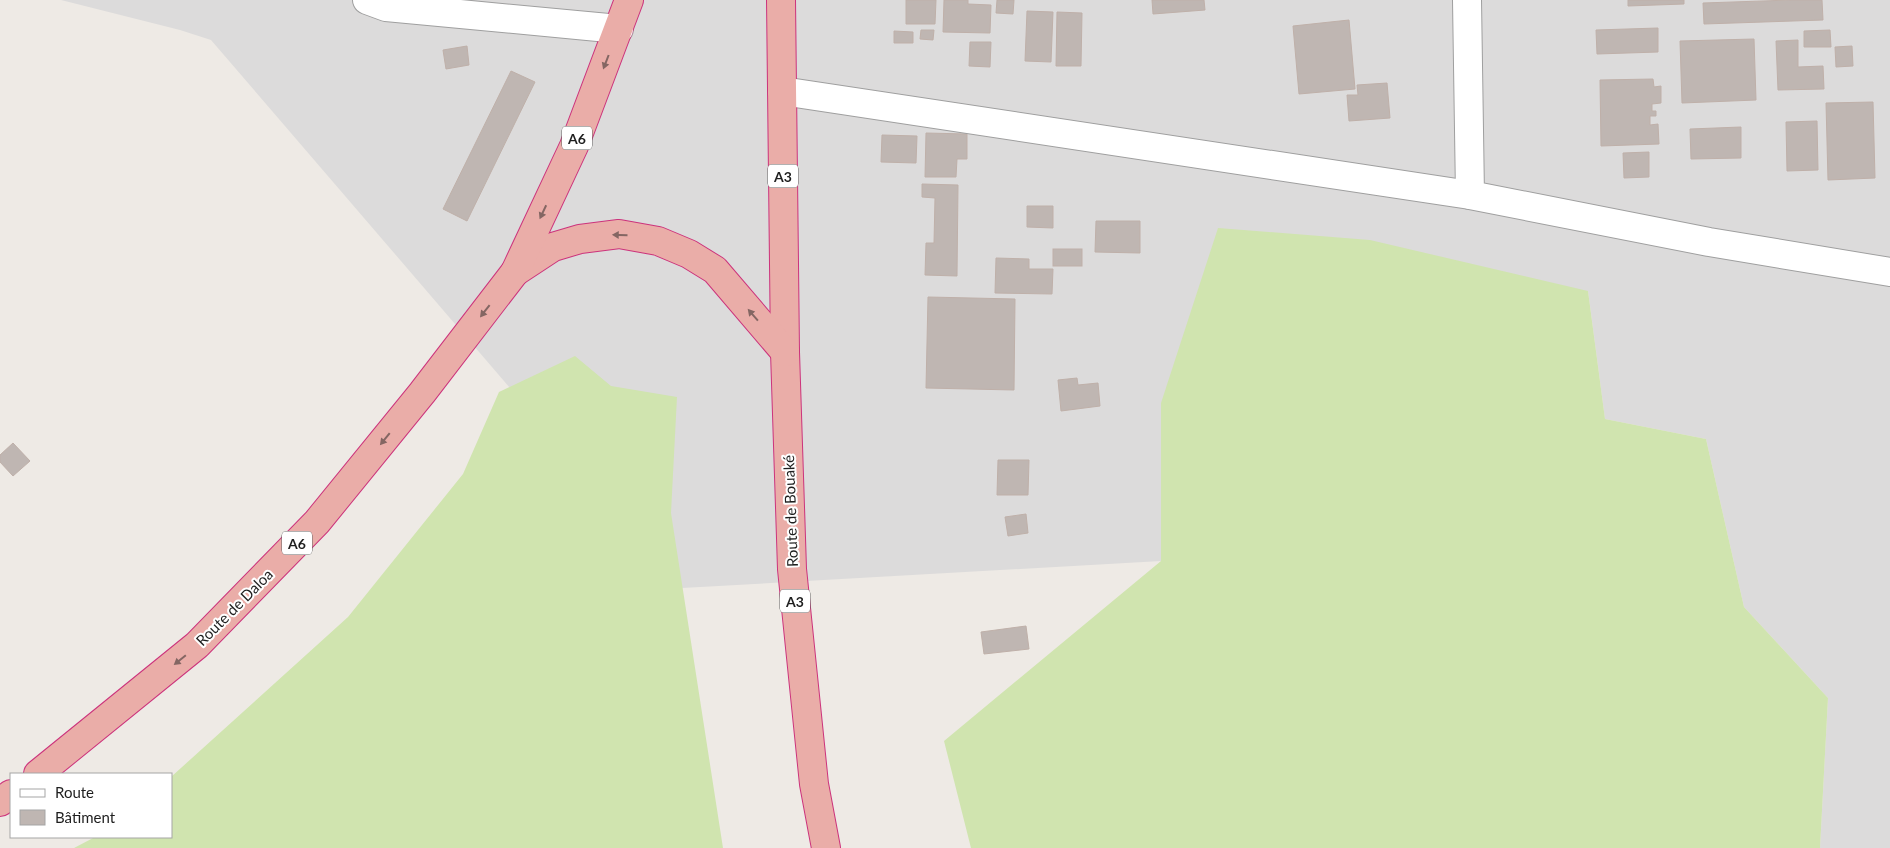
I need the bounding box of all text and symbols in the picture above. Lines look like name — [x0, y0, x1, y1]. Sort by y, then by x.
one-way arrow — [602, 55, 610, 70]
road number: A6 — [562, 126, 592, 150]
road number: A3 — [768, 165, 798, 188]
one-way arrow — [539, 205, 547, 219]
one-way arrow — [611, 231, 627, 239]
one-way arrow — [480, 304, 491, 317]
one-way arrow — [748, 309, 759, 322]
one-way arrow — [380, 432, 391, 445]
street label: Route de Bouaké — [779, 455, 801, 567]
road number: A6 — [282, 532, 312, 554]
street label: Route de Daloa — [192, 565, 276, 649]
road number: A3 — [780, 590, 810, 612]
one-way arrow — [174, 654, 186, 666]
legend — [10, 773, 172, 838]
text: Route — [55, 783, 94, 801]
text: Bâtiment — [55, 808, 116, 826]

